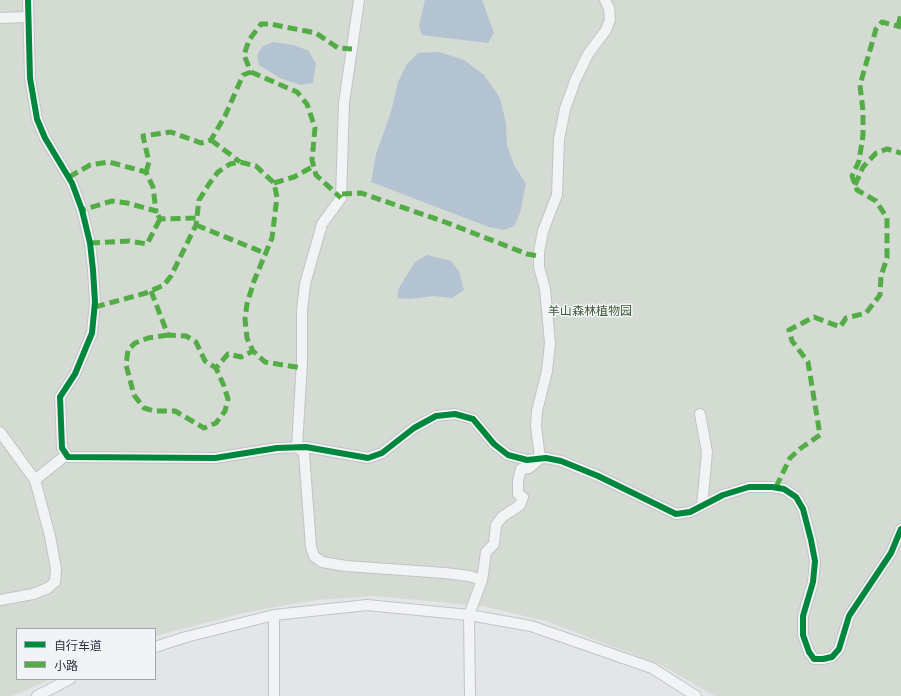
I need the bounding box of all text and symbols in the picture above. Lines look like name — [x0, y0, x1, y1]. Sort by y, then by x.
park label: 羊山森林植物园 — [548, 304, 632, 318]
legend — [16, 628, 156, 680]
text: 自行车道 — [54, 638, 102, 653]
text: 小路 — [54, 658, 78, 673]

